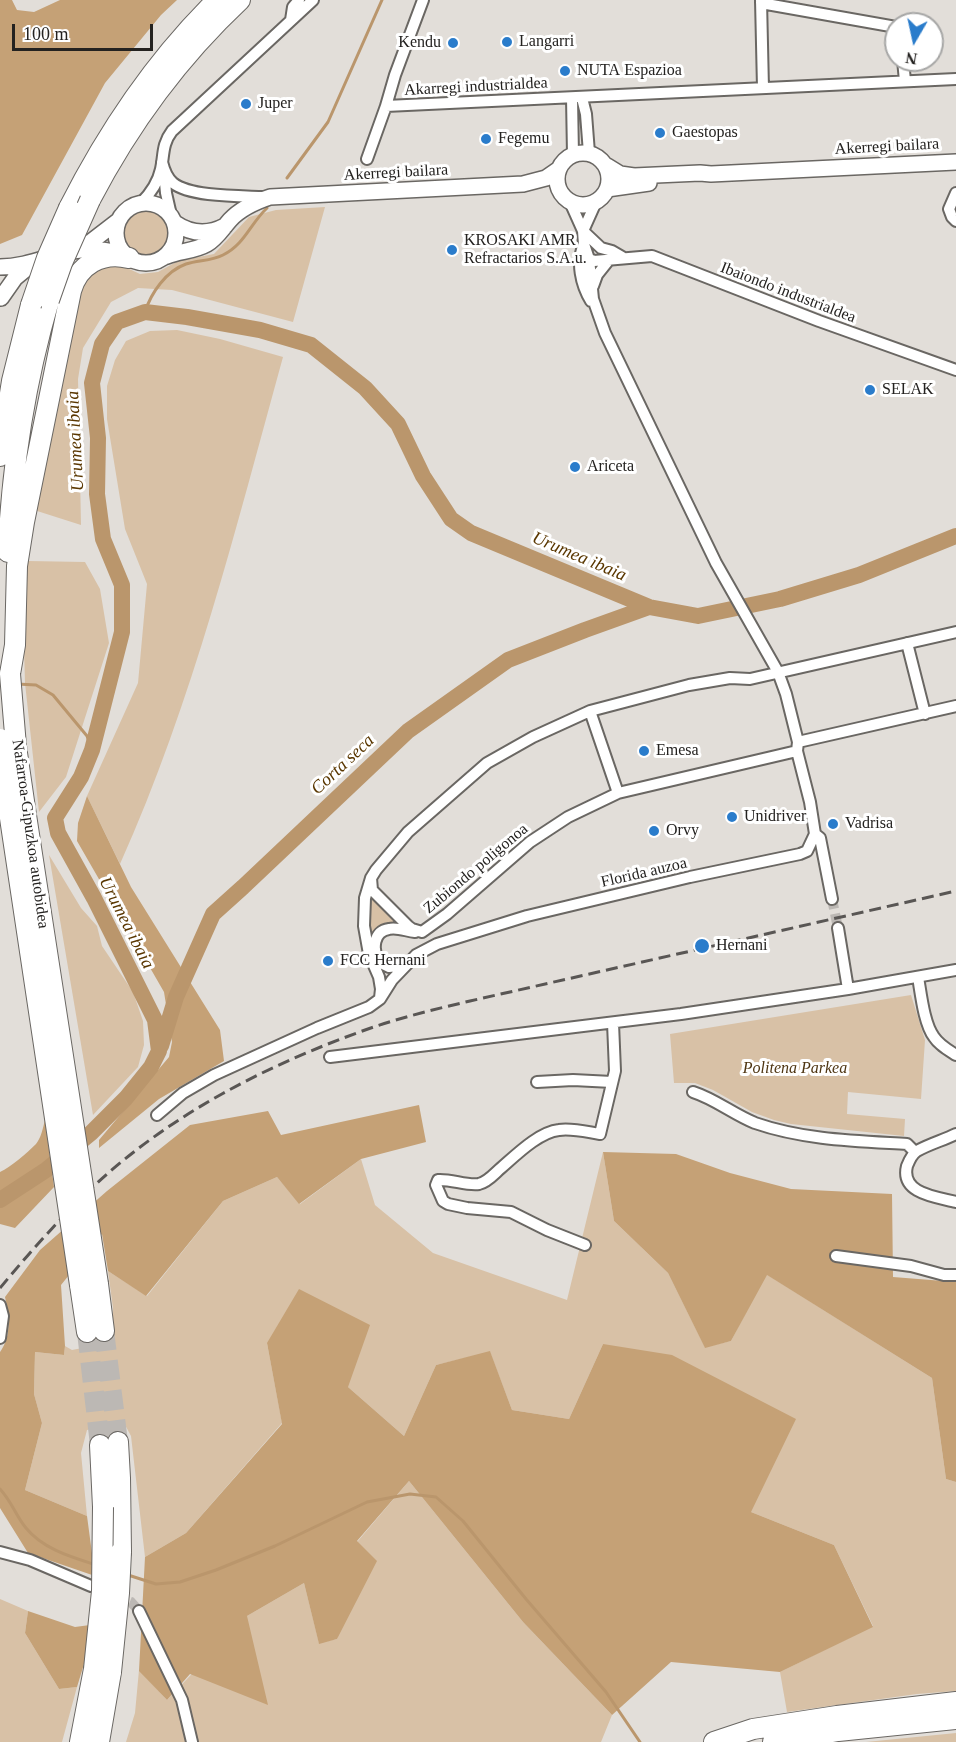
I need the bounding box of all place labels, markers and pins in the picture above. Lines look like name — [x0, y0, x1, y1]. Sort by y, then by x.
place label: Langarri — [519, 32, 574, 52]
place label: Kendu — [398, 33, 441, 53]
marker: Langarri — [500, 35, 514, 49]
marker: Kendu — [446, 36, 460, 50]
place label: NUTA Espazioa — [577, 61, 682, 81]
marker: NUTA Espazioa — [558, 64, 572, 78]
place label: Juper — [258, 94, 293, 114]
marker: Juper — [239, 97, 253, 111]
place label: Gaestopas — [672, 123, 738, 143]
marker: Gaestopas — [653, 126, 667, 140]
place label: Fegemu — [498, 129, 550, 149]
marker: Fegemu — [479, 132, 493, 146]
place label: KROSAKI AMR Refractarios S.A.u. — [464, 231, 587, 269]
marker: KROSAKI AMR Refractarios S.A.u. — [445, 243, 459, 257]
place label: SELAK — [882, 380, 934, 400]
marker: SELAK — [863, 383, 877, 397]
place label: Ariceta — [587, 457, 634, 477]
marker: Ariceta — [568, 460, 582, 474]
place label: Emesa — [656, 741, 699, 761]
marker: Emesa — [637, 744, 651, 758]
place label: Unidriver — [744, 807, 806, 827]
marker: Unidriver — [725, 810, 739, 824]
place label: Vadrisa — [845, 814, 893, 834]
marker: Vadrisa — [826, 817, 840, 831]
place label: Orvy — [666, 821, 699, 841]
marker: Orvy — [647, 824, 661, 838]
place label: Hernani — [716, 936, 768, 956]
marker: Hernani — [693, 937, 711, 955]
place label: FCC Hernani — [340, 951, 426, 971]
marker: FCC Hernani — [321, 954, 335, 968]

